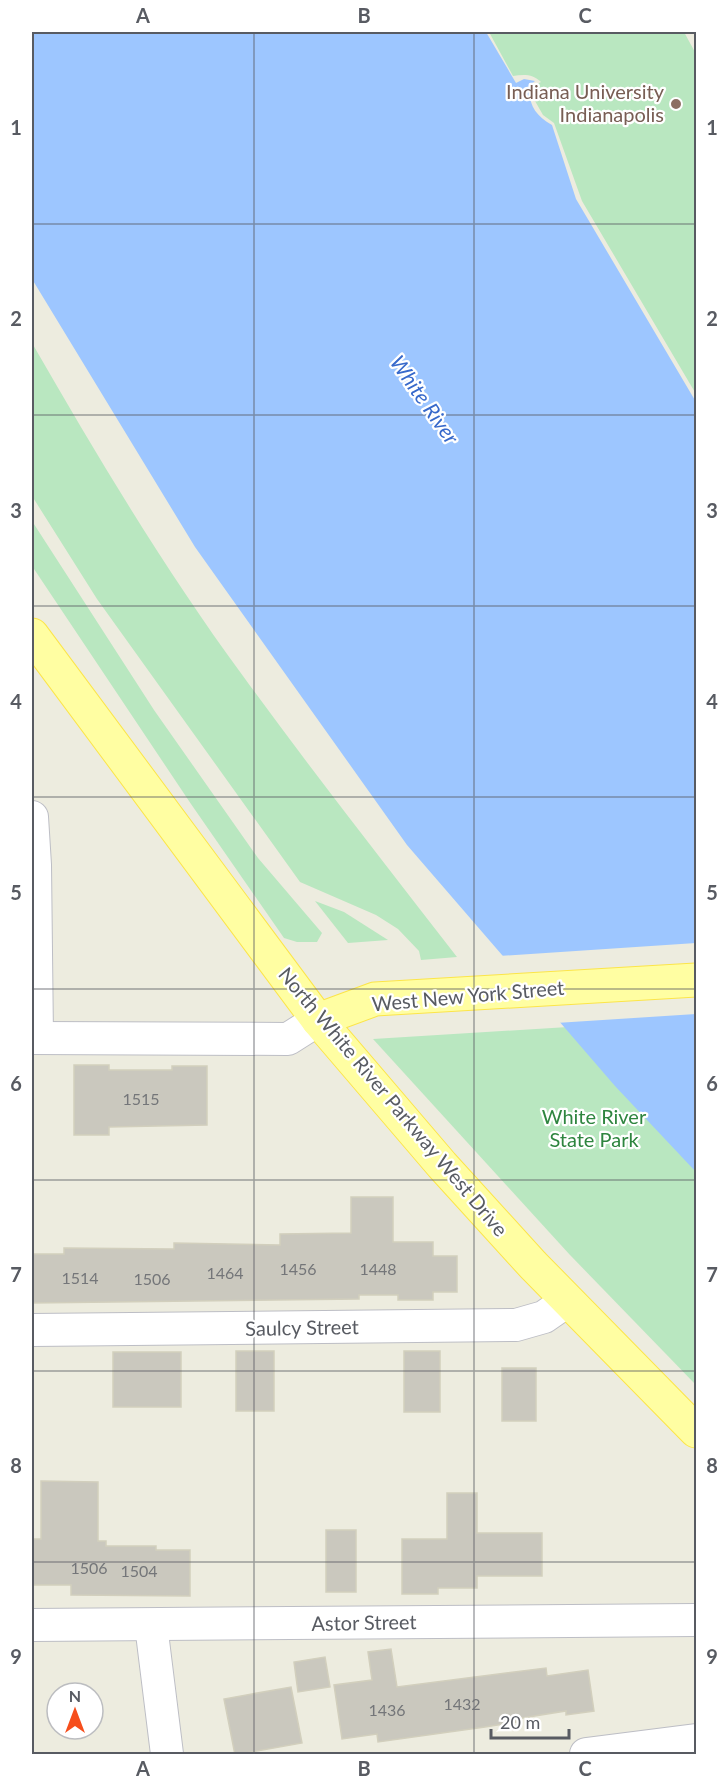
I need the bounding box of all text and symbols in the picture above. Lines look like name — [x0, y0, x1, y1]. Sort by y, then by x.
text: A — [135, 3, 150, 27]
text: B — [357, 3, 371, 27]
text: C — [578, 3, 592, 27]
place label: Indiana University Indianapolis — [506, 79, 665, 126]
marker: Indiana University Indianapolis — [669, 97, 683, 111]
text: 1 — [10, 115, 22, 139]
text: 1 — [706, 115, 718, 139]
text: 2 — [10, 306, 22, 330]
text: 2 — [706, 306, 718, 330]
water label: White River — [386, 350, 465, 449]
text: 3 — [10, 498, 22, 522]
text: 3 — [706, 498, 718, 522]
text: 4 — [10, 689, 22, 713]
text: 4 — [706, 689, 718, 713]
text: 5 — [10, 880, 22, 904]
text: 5 — [706, 880, 718, 904]
street label: North White River Parkway West Drive — [274, 962, 513, 1241]
street label: West New York Street — [371, 975, 565, 1015]
text: 6 — [10, 1071, 22, 1095]
text: 6 — [706, 1071, 718, 1095]
house number: 1515 — [122, 1089, 160, 1108]
park label: White River State Park — [542, 1104, 647, 1151]
house number: 1456 — [279, 1259, 317, 1278]
house number: 1448 — [359, 1259, 397, 1278]
text: 7 — [10, 1262, 22, 1286]
text: 7 — [706, 1262, 718, 1286]
house number: 1464 — [206, 1263, 244, 1282]
house number: 1514 — [61, 1268, 99, 1287]
house number: 1506 — [133, 1269, 171, 1288]
street label: Saulcy Street — [245, 1314, 359, 1340]
text: 8 — [10, 1453, 22, 1477]
text: 8 — [706, 1453, 718, 1477]
house number: 1506 — [70, 1558, 108, 1577]
house number: 1504 — [120, 1561, 158, 1580]
street label: Astor Street — [311, 1609, 417, 1635]
text: 9 — [10, 1644, 22, 1668]
text: 9 — [706, 1644, 718, 1668]
north arrow — [45, 1681, 105, 1741]
text: N — [69, 1686, 81, 1705]
house number: 1432 — [443, 1694, 481, 1713]
house number: 1436 — [368, 1700, 406, 1719]
scale bar — [491, 1702, 569, 1740]
text: 20 m — [500, 1711, 540, 1733]
text: A — [135, 1756, 150, 1780]
text: B — [357, 1756, 371, 1780]
text: C — [578, 1756, 592, 1780]

